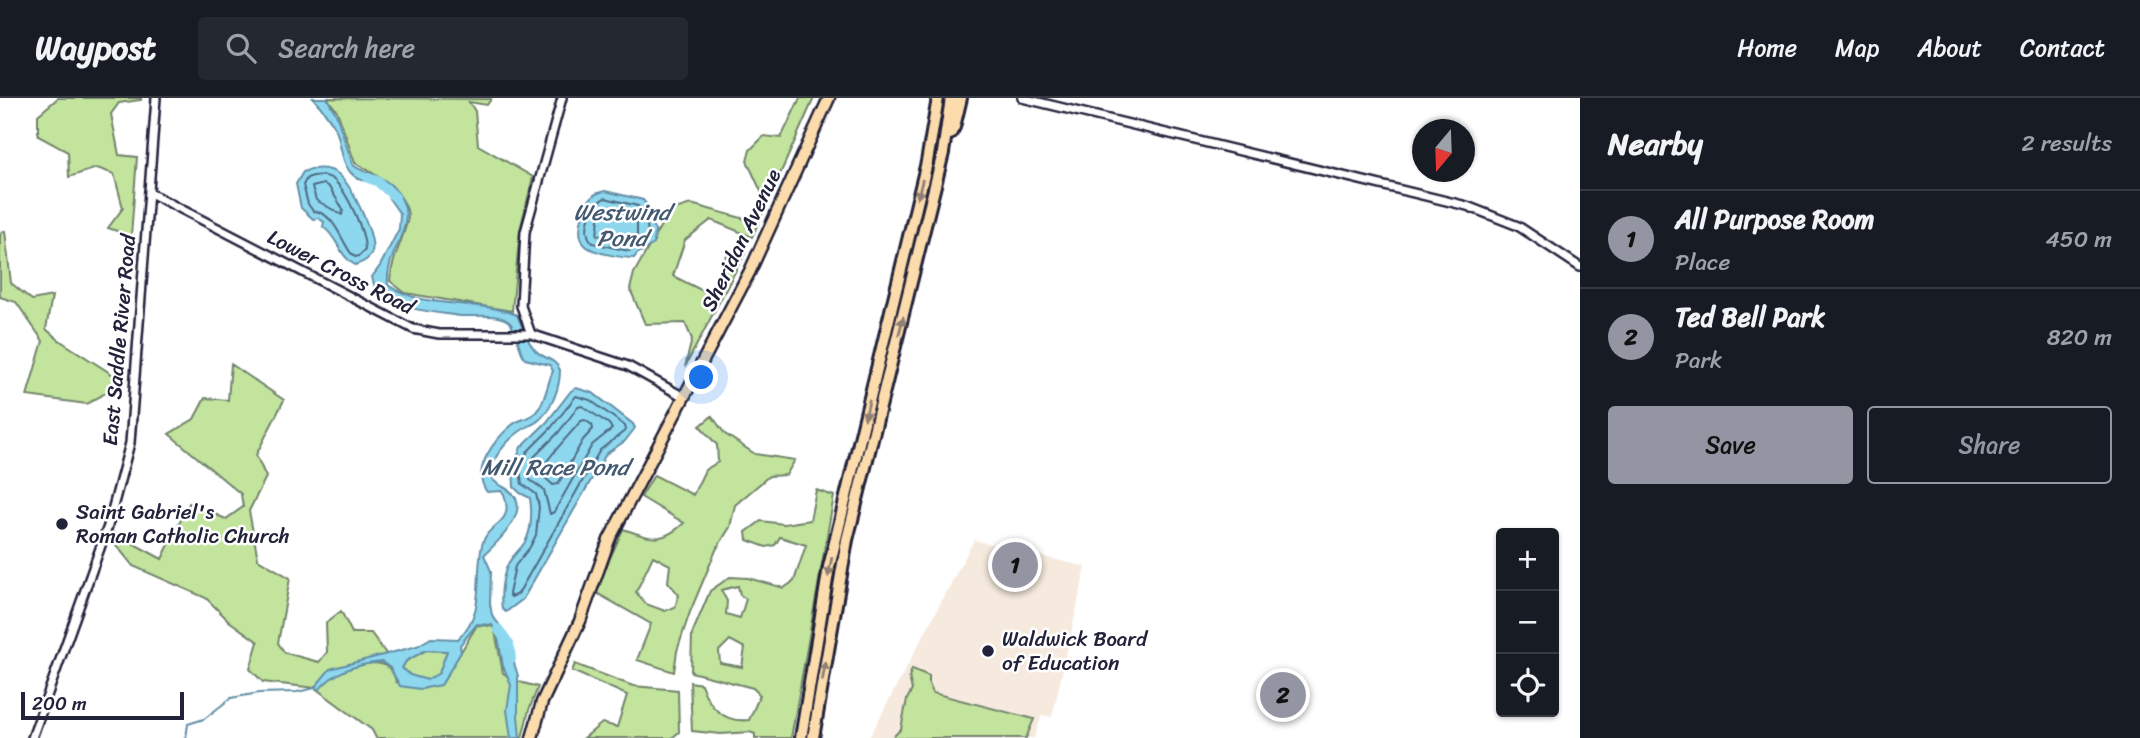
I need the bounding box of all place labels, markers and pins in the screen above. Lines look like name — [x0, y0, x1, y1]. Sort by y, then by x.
place label: Saint Gabriel's Roman Catholic Church — [76, 493, 290, 555]
marker: Saint Gabriel's Roman Catholic Church — [54, 516, 70, 532]
pin: 1 — [992, 539, 1038, 591]
place label: Waldwick Board of Education — [1002, 620, 1149, 682]
marker: Waldwick Board of Education — [980, 643, 996, 659]
pin: 2 — [1260, 669, 1306, 721]

